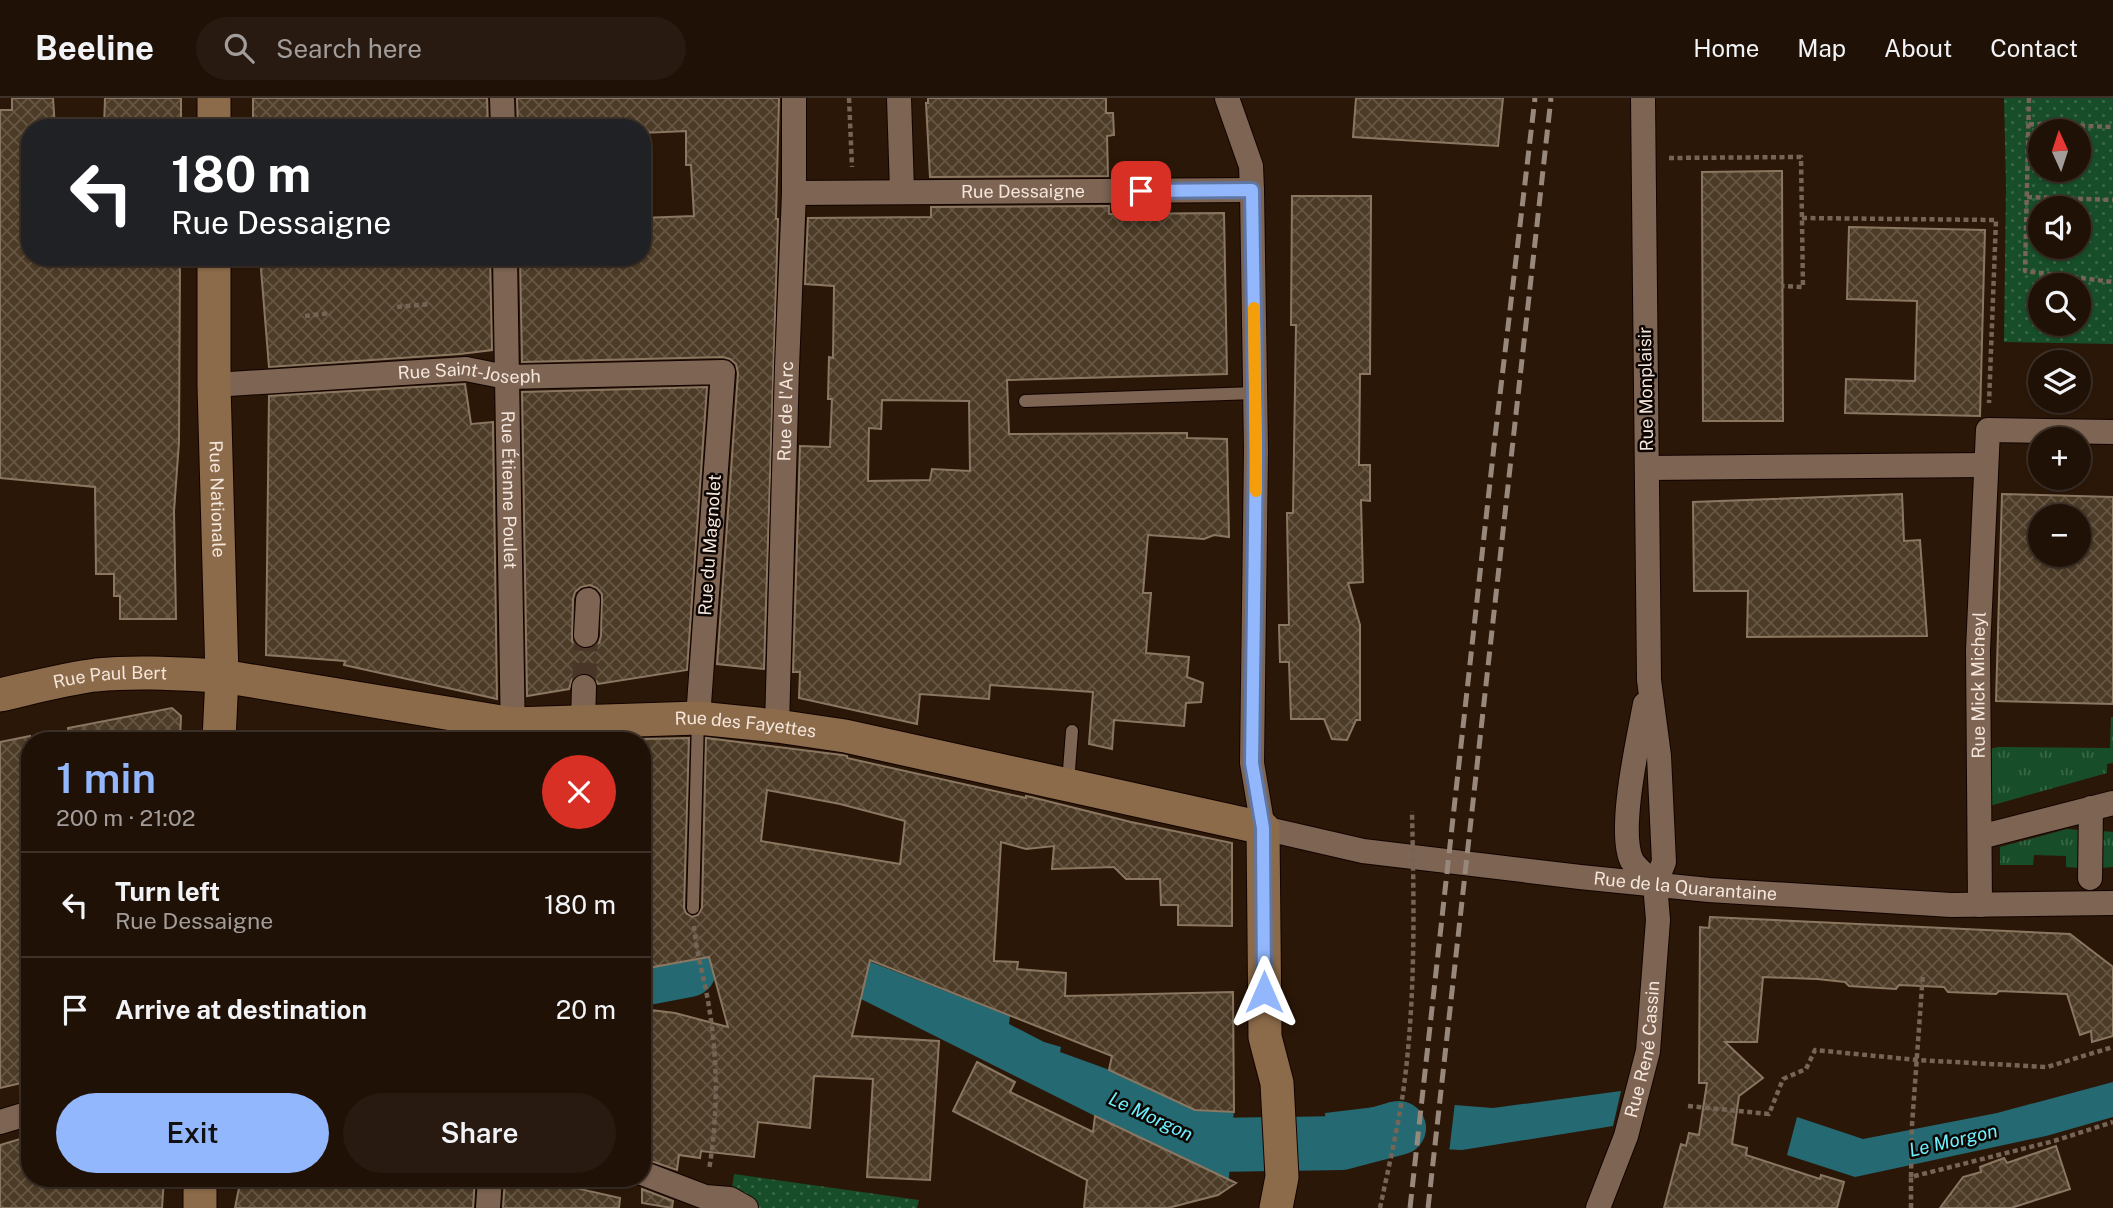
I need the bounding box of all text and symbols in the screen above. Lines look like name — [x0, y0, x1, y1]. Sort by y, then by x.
search box — [196, 17, 686, 80]
text: Beeline — [35, 29, 154, 67]
icon: search — [220, 29, 258, 67]
text: Search here — [276, 33, 422, 64]
text: Home — [1693, 34, 1759, 62]
text: Map — [1797, 34, 1846, 62]
text: About — [1884, 34, 1952, 62]
text: Contact — [1990, 34, 2078, 62]
north arrow — [2028, 119, 2091, 182]
map controls — [2028, 119, 2091, 567]
text: 180 m — [171, 145, 311, 203]
icon: left — [56, 147, 147, 238]
pin — [1111, 161, 1171, 221]
icon: arrive — [1122, 172, 1160, 210]
street label: Rue Dessaigne — [961, 180, 1085, 202]
button: sound — [2028, 196, 2091, 259]
text: Rue Dessaigne — [171, 204, 391, 241]
button: search — [2028, 273, 2091, 336]
street label: Rue Monplaisir — [1634, 327, 1657, 451]
button: layers — [2028, 350, 2091, 413]
street label: Rue Saint-Joseph — [397, 357, 541, 387]
street label: Rue de l'Arc — [773, 360, 797, 462]
street label: Rue Étienne Poulet — [498, 411, 521, 569]
button: + — [2028, 427, 2091, 490]
street label: Rue Nationale — [206, 440, 230, 558]
street label: Rue du Magnolet — [694, 474, 725, 616]
button: − — [2028, 504, 2091, 567]
street label: Rue Mick Micheyl — [1967, 611, 1990, 759]
street label: Rue Paul Bert — [51, 662, 168, 692]
street label: Rue des Fayettes — [674, 707, 818, 742]
text: 1 min — [56, 753, 156, 802]
button: close — [542, 755, 616, 829]
text: 200 m · 21:02 — [56, 804, 196, 831]
street label: Rue de la Quarantaine — [1592, 867, 1778, 904]
text: Turn left — [115, 876, 220, 907]
icon: left — [56, 886, 94, 924]
text: 180 m — [544, 889, 616, 920]
text: Rue Dessaigne — [115, 907, 273, 934]
position arrow — [1227, 955, 1301, 1029]
street label: Rue René Cassin — [1620, 980, 1663, 1120]
icon: arrive — [56, 991, 94, 1029]
text: Arrive at destination — [115, 994, 367, 1025]
text: 20 m — [556, 994, 616, 1025]
water label: Le Morgon — [1105, 1087, 1197, 1145]
button: Exit — [56, 1093, 329, 1173]
button: Share — [343, 1093, 616, 1173]
water label: Le Morgon — [1907, 1119, 1999, 1161]

